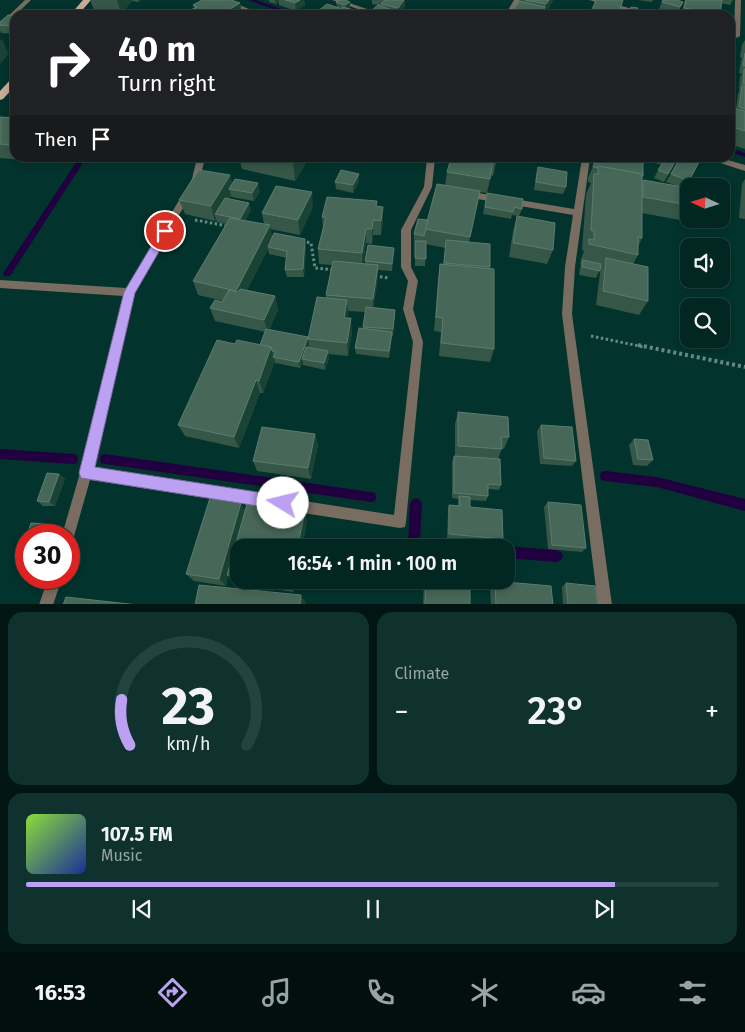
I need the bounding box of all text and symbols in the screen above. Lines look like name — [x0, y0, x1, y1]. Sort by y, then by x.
text: 40 m — [118, 28, 196, 70]
icon: right — [35, 30, 100, 95]
text: Turn right — [118, 70, 215, 97]
icon: arrive — [87, 125, 115, 153]
text: Then — [35, 128, 77, 151]
north arrow — [680, 178, 730, 228]
map controls — [680, 178, 730, 348]
pin — [144, 210, 186, 252]
icon: arrive — [151, 217, 179, 245]
button: sound — [680, 238, 730, 288]
button: search — [680, 298, 730, 348]
position arrow — [256, 476, 308, 528]
speed limit sign: 30 — [15, 524, 80, 589]
text: 16:54 · 1 min · 100 m — [288, 552, 457, 575]
text: Climate — [395, 664, 449, 683]
text: 23 — [161, 675, 215, 738]
text: 23° — [527, 688, 586, 734]
text: − — [395, 695, 409, 728]
text: + — [705, 695, 719, 728]
text: km/h — [166, 733, 210, 755]
text: 107.5 FM — [101, 823, 173, 846]
text: Music — [101, 846, 142, 865]
icon: previous — [128, 895, 156, 923]
icon: pause — [359, 895, 387, 923]
icon: next — [590, 895, 618, 923]
icon: directions — [155, 975, 190, 1010]
icon: music — [259, 975, 294, 1010]
icon: phone — [363, 975, 398, 1010]
icon: climate — [467, 975, 502, 1010]
icon: car — [571, 975, 606, 1010]
icon: filters — [675, 975, 710, 1010]
text: 16:53 — [35, 979, 86, 1006]

